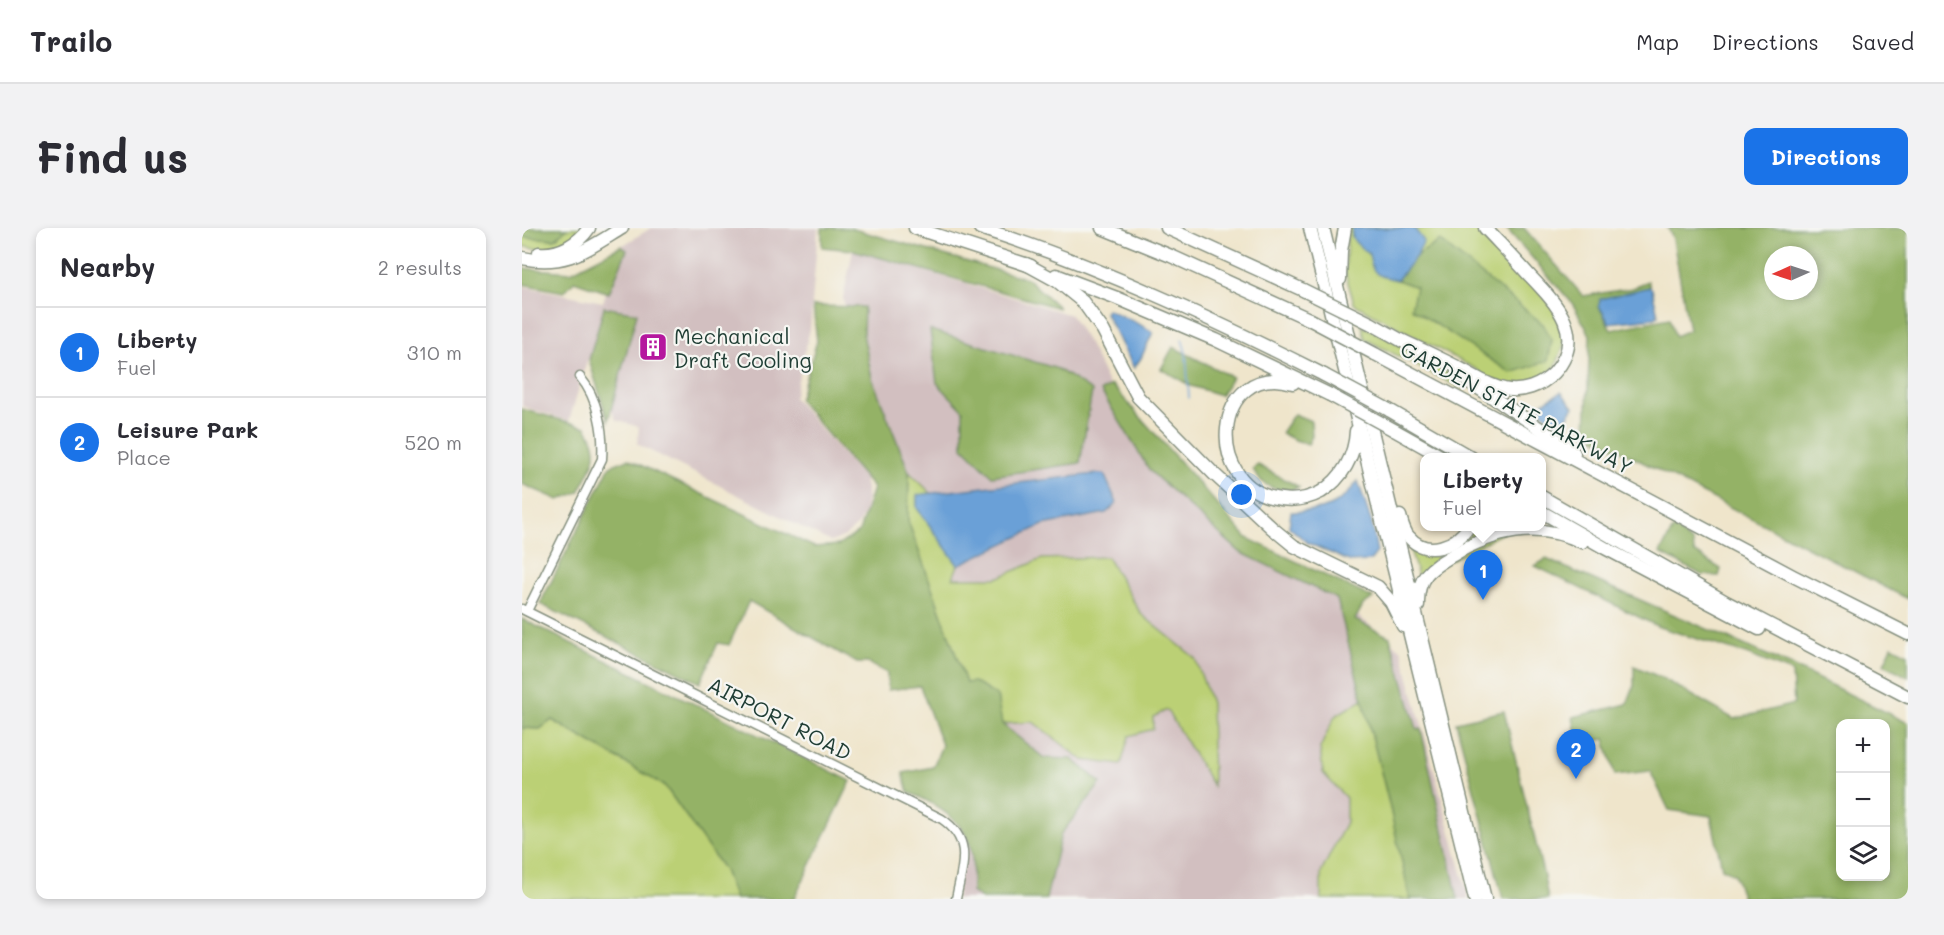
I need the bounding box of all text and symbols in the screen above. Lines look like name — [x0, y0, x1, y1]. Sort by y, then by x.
text: Trailo — [30, 23, 112, 59]
text: Map — [1636, 28, 1679, 55]
text: Directions — [1712, 28, 1819, 55]
text: Saved — [1852, 28, 1914, 55]
button: Directions — [1744, 128, 1908, 185]
text: Find us — [36, 129, 188, 184]
north arrow — [1764, 246, 1818, 300]
text: Nearby — [60, 250, 155, 284]
text: 2 results — [378, 254, 462, 280]
place label: Mechanical Draft Cooling — [674, 322, 812, 373]
text: Liberty — [117, 325, 197, 354]
building icon: Mechanical Draft Cooling — [637, 331, 669, 363]
street label: GARDEN STATE PARKWAY — [1396, 334, 1638, 480]
text: 1 — [75, 339, 84, 365]
text: 310 m — [407, 339, 462, 365]
text: Fuel — [117, 354, 157, 380]
text: Leisure Park — [117, 415, 258, 444]
text: 2 — [74, 429, 85, 455]
text: 520 m — [405, 429, 462, 455]
text: Place — [117, 444, 171, 470]
popup — [1420, 453, 1546, 531]
text: Liberty — [1443, 465, 1523, 494]
your location — [1227, 480, 1256, 509]
text: Fuel — [1443, 494, 1482, 520]
pin: 1 — [1464, 550, 1502, 600]
street label: AIRPORT ROAD — [704, 670, 856, 766]
map controls — [1836, 719, 1890, 881]
button: + — [1836, 719, 1890, 773]
pin: 2 — [1556, 730, 1596, 779]
button: − — [1836, 773, 1890, 827]
button: layers — [1836, 827, 1890, 881]

